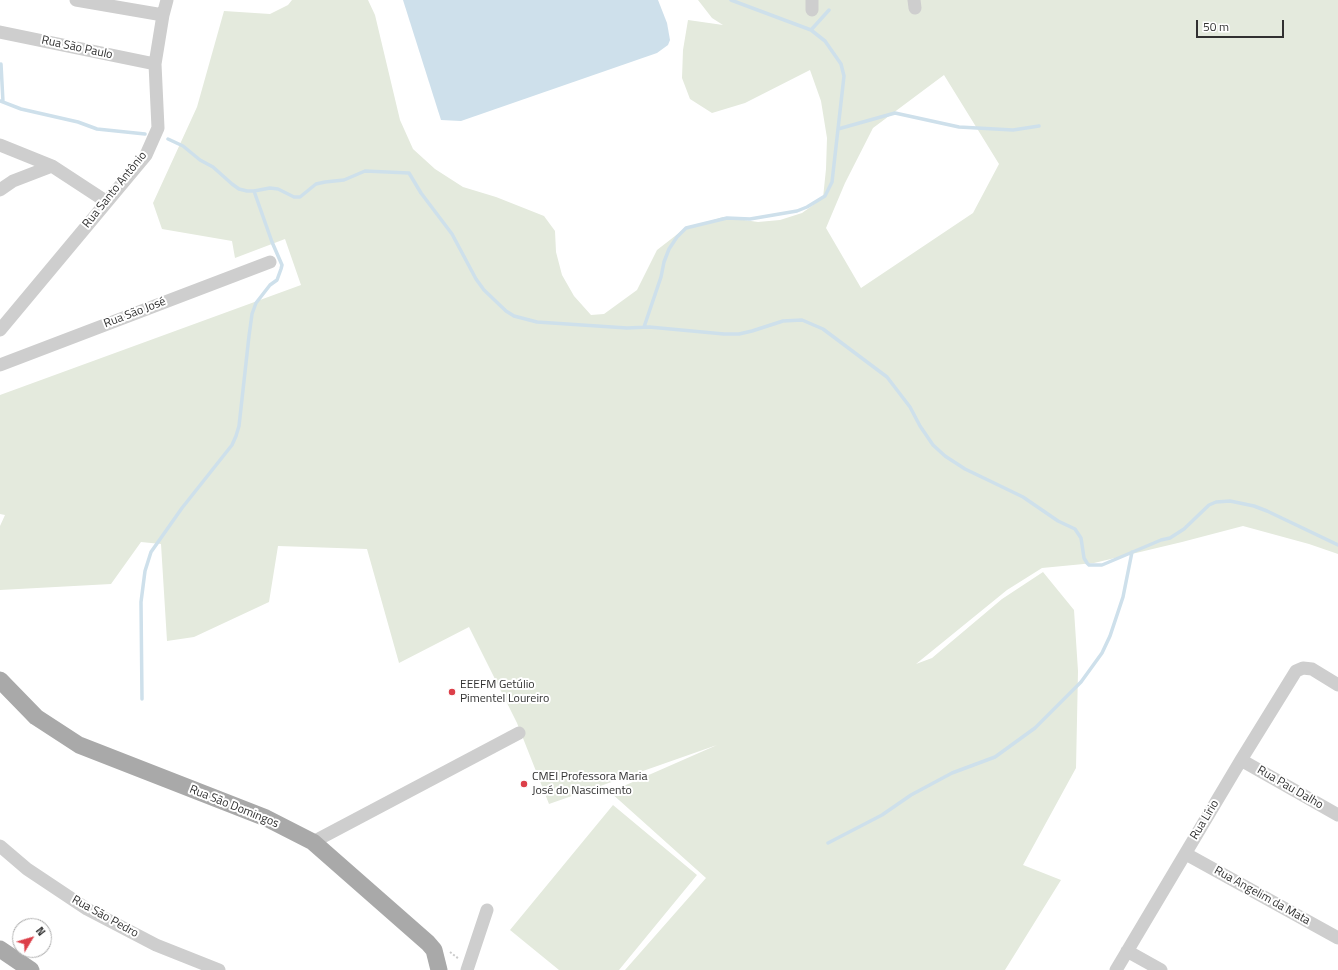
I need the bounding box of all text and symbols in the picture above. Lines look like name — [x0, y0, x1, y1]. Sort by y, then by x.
scale bar — [1198, 12, 1286, 38]
text: 50 m — [1203, 17, 1229, 36]
street label: Rua São Paulo — [40, 33, 114, 63]
street label: Rua Santo Antônio — [80, 149, 150, 231]
street label: Rua São José — [102, 295, 168, 331]
place label: EEEFM Getúlio Pimentel Loureiro — [460, 678, 549, 706]
marker: EEEFM Getúlio Pimentel Loureiro — [447, 687, 457, 697]
street label: Rua Pau Dalho — [1254, 763, 1326, 813]
place label: CMEI Professora Maria José do Nascimento — [532, 770, 647, 798]
marker: CMEI Professora Maria José do Nascimento — [519, 779, 529, 789]
street label: Rua São Domingos — [187, 783, 281, 831]
street label: Rua Lírio — [1188, 797, 1222, 843]
street label: Rua Angelim da Mata — [1211, 864, 1313, 928]
street label: Rua São Pedro — [69, 893, 141, 941]
north arrow — [12, 918, 52, 958]
text: N — [32, 923, 49, 939]

